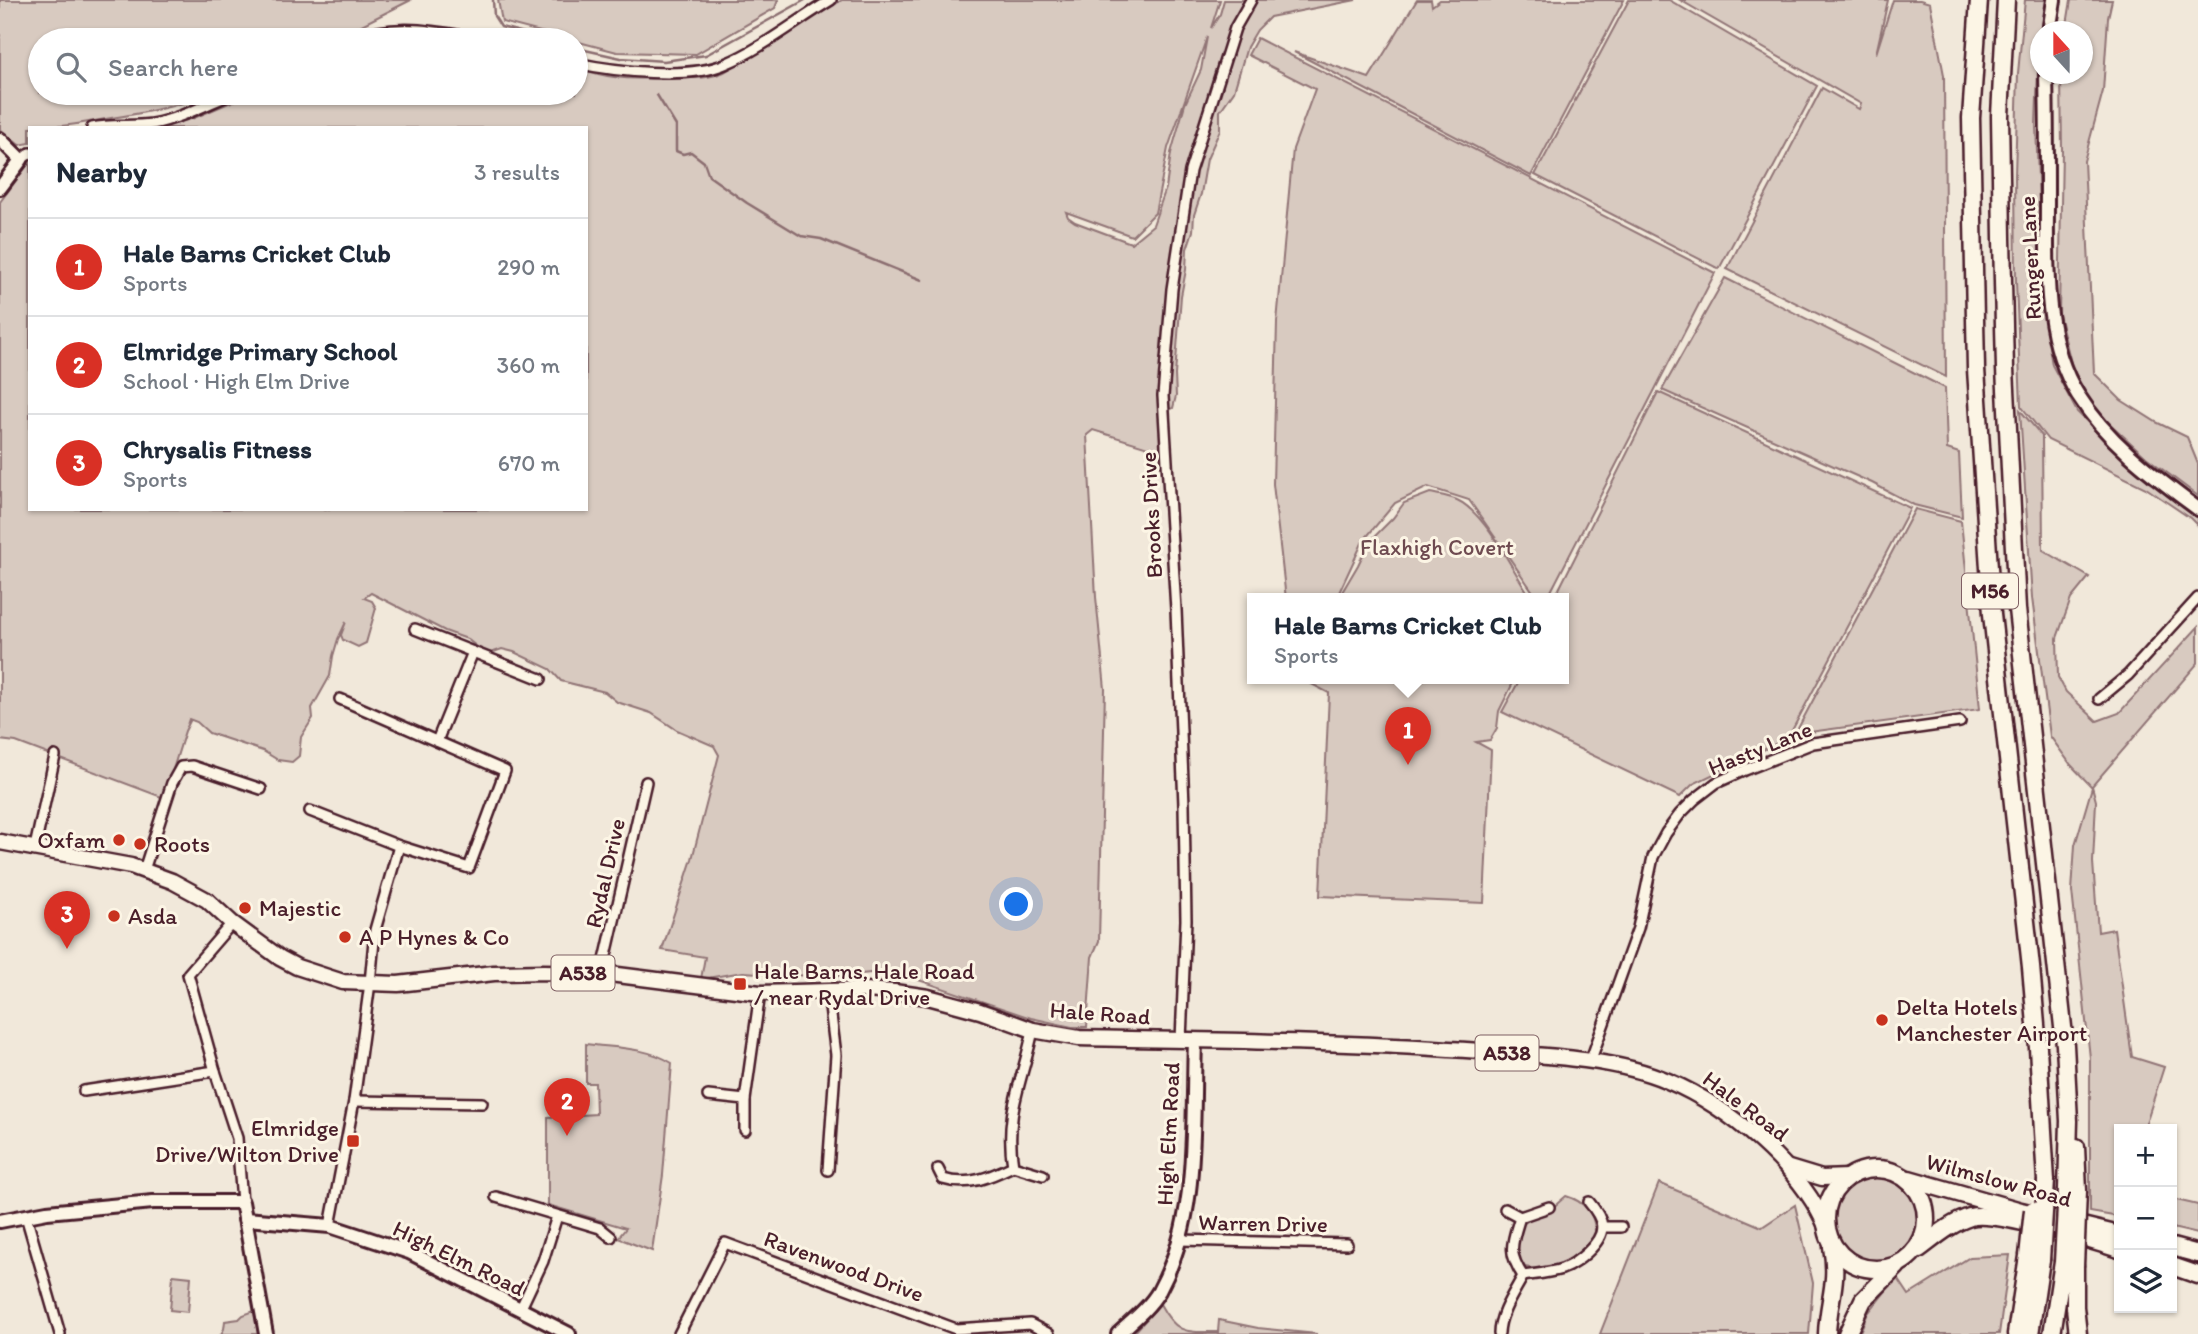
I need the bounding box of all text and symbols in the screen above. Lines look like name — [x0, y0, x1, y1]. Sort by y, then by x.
north arrow — [2030, 21, 2093, 84]
search box — [28, 28, 588, 105]
icon: search — [52, 48, 90, 86]
text: Search here — [108, 51, 238, 83]
text: Nearby — [56, 153, 147, 190]
text: 3 results — [474, 158, 560, 186]
street label: Runger Lane — [2013, 195, 2047, 321]
text: Hale Barns Cricket Club — [123, 237, 391, 269]
text: 1 — [74, 253, 84, 281]
text: 290 m — [497, 253, 560, 281]
text: Sports — [123, 269, 187, 297]
text: Elmridge Primary School — [123, 335, 397, 367]
text: 2 — [73, 351, 85, 379]
text: 360 m — [497, 351, 560, 379]
text: School · High Elm Drive — [123, 367, 350, 395]
text: Chrysalis Fitness — [123, 433, 312, 465]
text: 3 — [73, 449, 85, 477]
text: 670 m — [498, 449, 560, 477]
street label: Brooks Drive — [1134, 451, 1168, 579]
text: Sports — [123, 465, 187, 493]
park label: Flaxhigh Covert — [1360, 533, 1514, 561]
road number: M56 — [1962, 574, 2018, 608]
popup — [1247, 593, 1569, 684]
text: Hale Barns Cricket Club — [1274, 609, 1542, 641]
text: Sports — [1274, 641, 1339, 669]
pin: 1 — [1385, 707, 1431, 765]
street label: Hasty Lane — [1704, 714, 1816, 782]
street label: Rydal Drive — [579, 815, 631, 931]
place label: Oxfam — [37, 826, 105, 854]
place label: Roots — [154, 830, 210, 858]
marker: Oxfam — [111, 832, 127, 848]
marker: Roots — [132, 836, 148, 852]
your location — [999, 887, 1033, 921]
pin: 3 — [44, 891, 90, 949]
place label: Majestic — [259, 894, 341, 922]
marker: Majestic — [237, 900, 253, 916]
place label: Asda — [128, 902, 177, 930]
marker: Asda — [106, 908, 122, 924]
place label: A P Hynes & Co — [359, 923, 509, 951]
marker: A P Hynes & Co — [337, 929, 353, 945]
road number: A538 — [552, 956, 614, 990]
place label: Hale Barns, Hale Road / near Rydal Drive — [754, 957, 975, 1011]
marker: Hale Barns, Hale Road / near Rydal Drive — [732, 976, 748, 992]
place label: Delta Hotels Manchester Airport — [1896, 993, 2087, 1047]
street label: Hale Road — [1049, 996, 1151, 1030]
marker: Delta Hotels Manchester Airport — [1874, 1012, 1890, 1028]
road number: A538 — [1476, 1036, 1538, 1070]
street label: High Elm Road — [1150, 1062, 1186, 1206]
street label: Hale Road — [1697, 1065, 1795, 1147]
pin: 2 — [544, 1078, 590, 1136]
place label: Elmridge Drive/Wilton Drive — [155, 1114, 339, 1168]
map controls — [2114, 1124, 2177, 1313]
button: + — [2114, 1124, 2177, 1187]
marker: Elmridge Drive/Wilton Drive — [345, 1133, 361, 1149]
street label: Wilmslow Road — [1923, 1147, 2076, 1213]
button: − — [2114, 1187, 2177, 1250]
street label: Warren Drive — [1198, 1208, 1328, 1238]
street label: High Elm Road — [388, 1214, 530, 1302]
street label: Ravenwood Drive — [760, 1224, 928, 1308]
button: layers — [2114, 1250, 2177, 1313]

